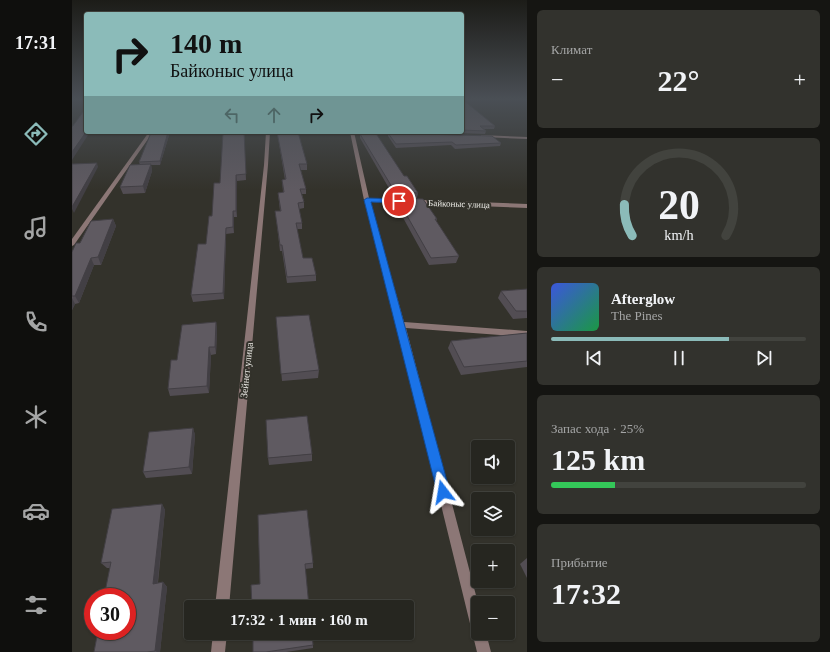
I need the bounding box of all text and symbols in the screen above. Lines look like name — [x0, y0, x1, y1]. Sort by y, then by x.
icon: right — [104, 28, 156, 80]
text: 140 m — [170, 28, 242, 59]
text: 17:31 — [15, 33, 57, 53]
text: Климат — [551, 42, 592, 57]
text: Байконыс улица — [170, 61, 293, 81]
text: 22° — [658, 64, 700, 97]
text: − — [551, 67, 563, 92]
text: + — [794, 67, 806, 92]
icon: left — [221, 104, 243, 126]
icon: ahead — [263, 104, 285, 126]
icon: right — [305, 104, 327, 126]
icon: directions — [22, 120, 50, 148]
text: 20 — [658, 181, 699, 227]
pin — [382, 184, 416, 218]
icon: arrive — [388, 190, 410, 212]
street label: Байконыс улица — [428, 198, 490, 210]
icon: music — [22, 214, 50, 242]
text: km/h — [664, 226, 693, 242]
text: Afterglow — [611, 291, 675, 307]
icon: phone — [22, 308, 50, 336]
text: The Pines — [611, 308, 663, 323]
street label: Зейнет улица — [238, 341, 255, 399]
icon: previous — [583, 347, 605, 369]
icon: pause — [668, 347, 690, 369]
icon: next — [753, 347, 775, 369]
icon: climate — [22, 403, 50, 431]
text: Запас хода · 25% — [551, 421, 644, 436]
map controls — [471, 440, 515, 640]
button: sound — [471, 440, 515, 484]
text: 125 km — [551, 443, 645, 476]
position arrow — [422, 471, 464, 513]
button: layers — [471, 492, 515, 536]
icon: car — [22, 497, 50, 525]
button: + — [471, 544, 515, 588]
text: Прибытие — [551, 555, 608, 570]
text: 17:32 — [551, 577, 621, 610]
speed limit sign: 30 — [84, 588, 136, 640]
icon: filters — [22, 591, 50, 619]
button: − — [471, 596, 515, 640]
text: 17:32 · 1 мин · 160 m — [230, 612, 368, 628]

